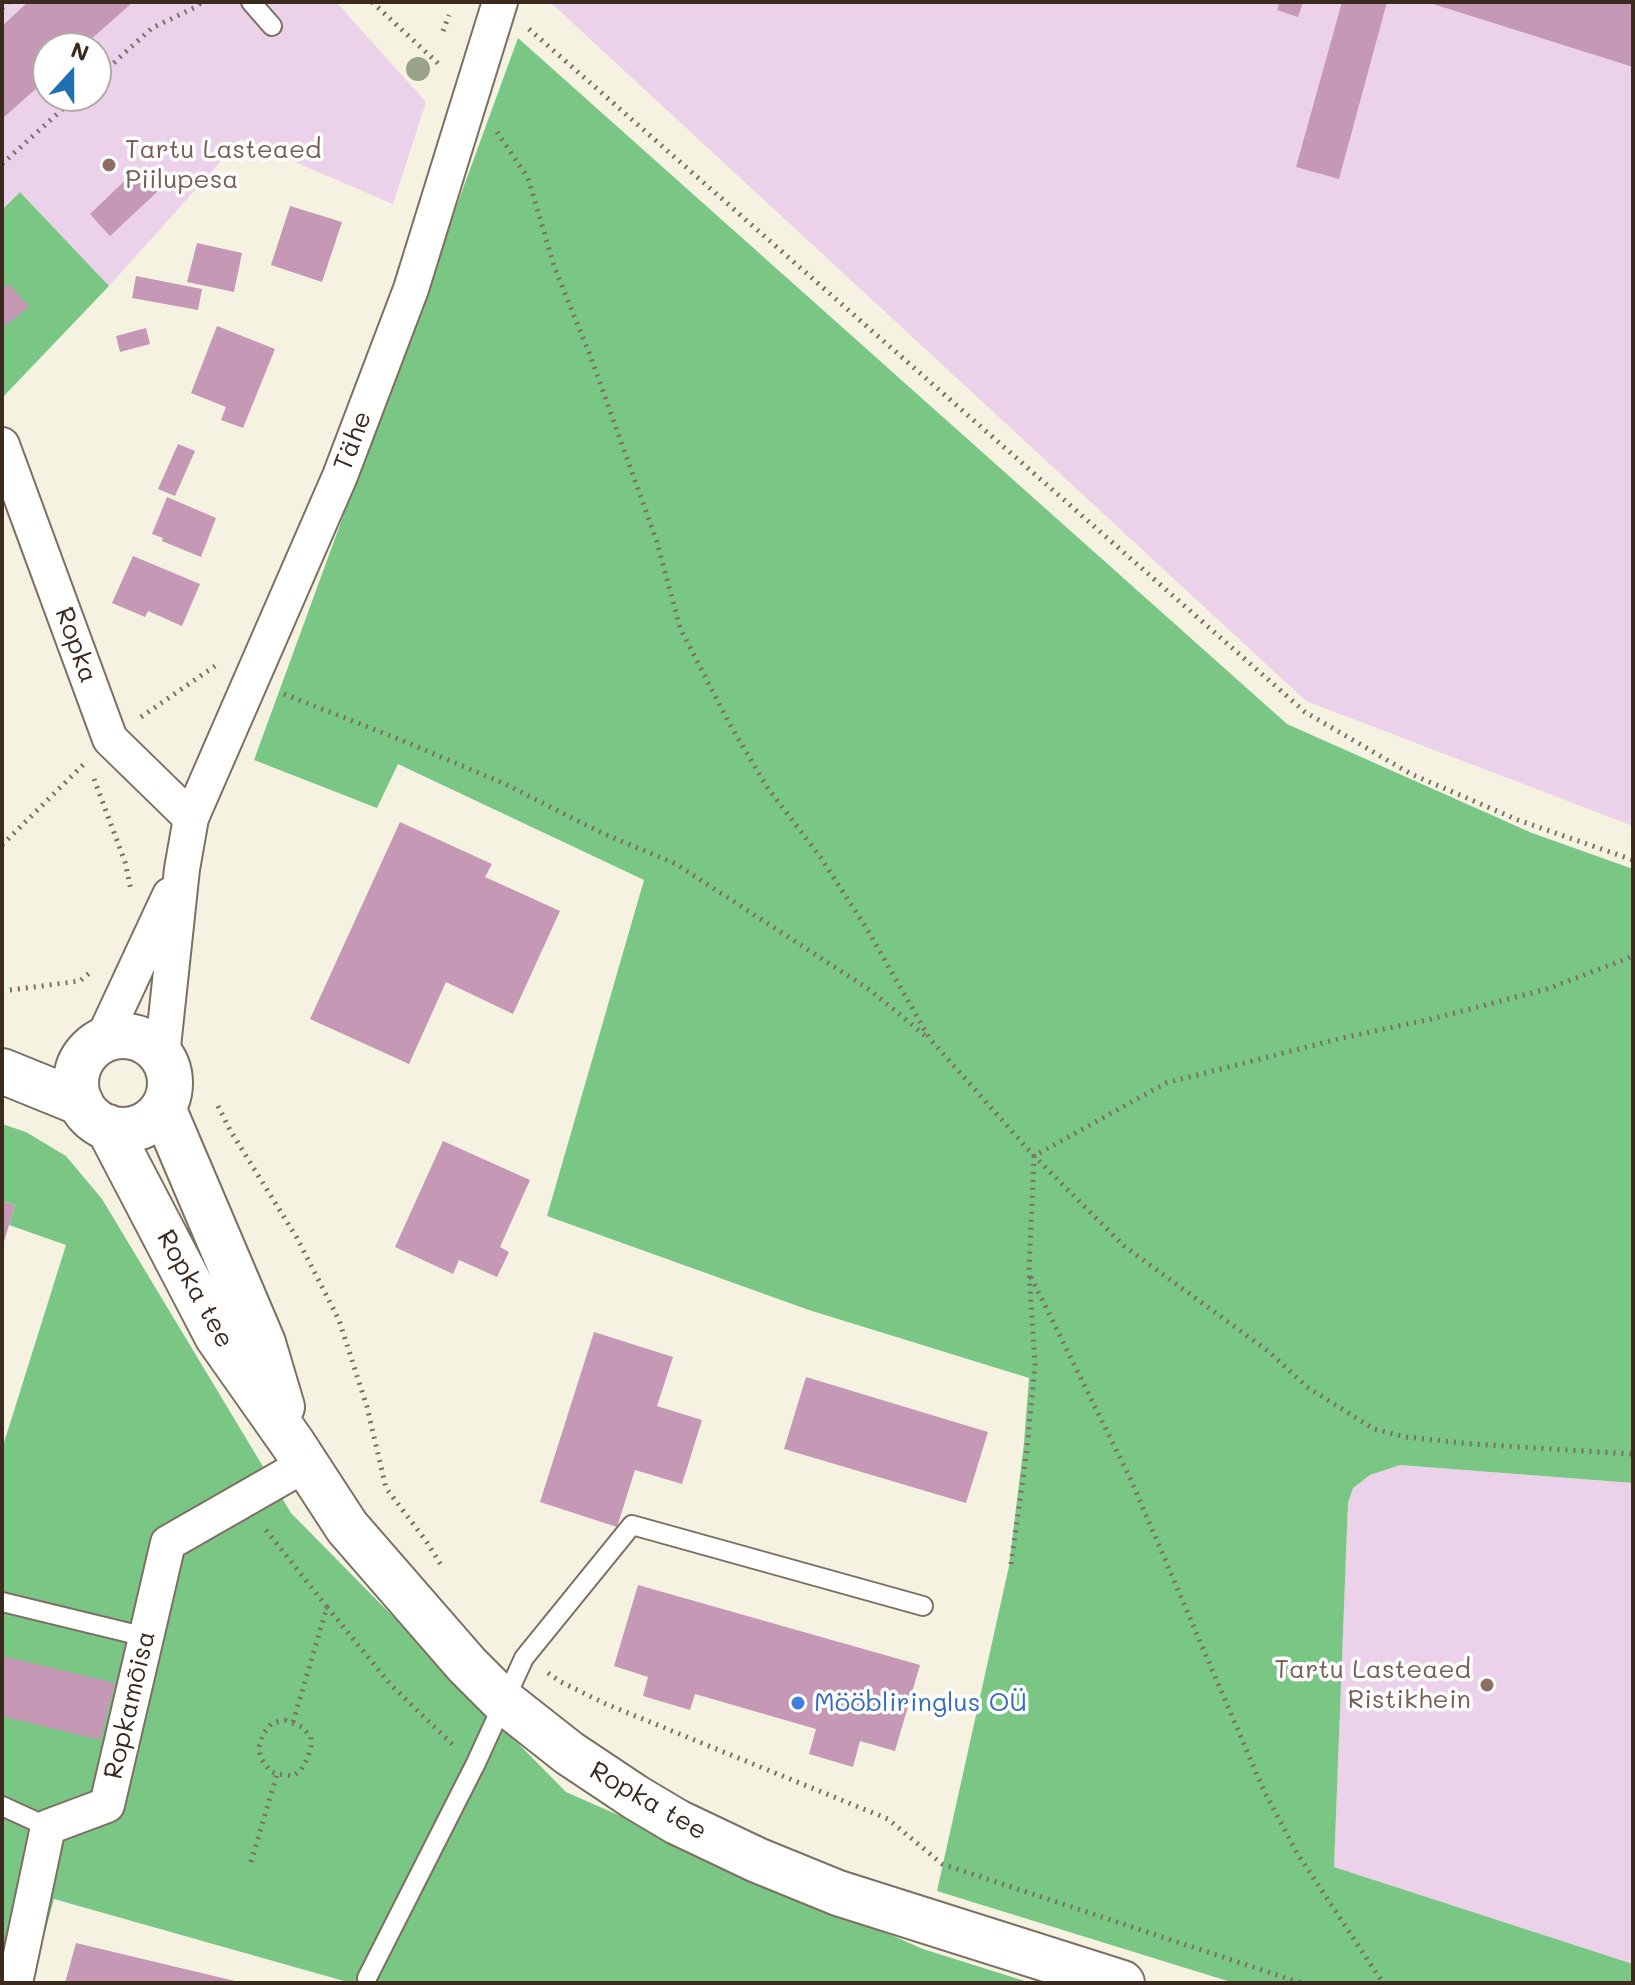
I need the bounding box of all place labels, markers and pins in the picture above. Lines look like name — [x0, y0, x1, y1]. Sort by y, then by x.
place label: Tartu Lasteaed Piilupesa — [125, 134, 322, 196]
marker: Tartu Lasteaed Piilupesa — [100, 156, 118, 174]
place label: Tartu Lasteaed Ristikhein — [1274, 1654, 1471, 1716]
marker: Tartu Lasteaed Ristikhein — [1478, 1676, 1496, 1694]
place label: Mööbliringlus OÜ — [814, 1687, 1027, 1719]
marker: Mööbliringlus OÜ — [789, 1694, 807, 1712]

